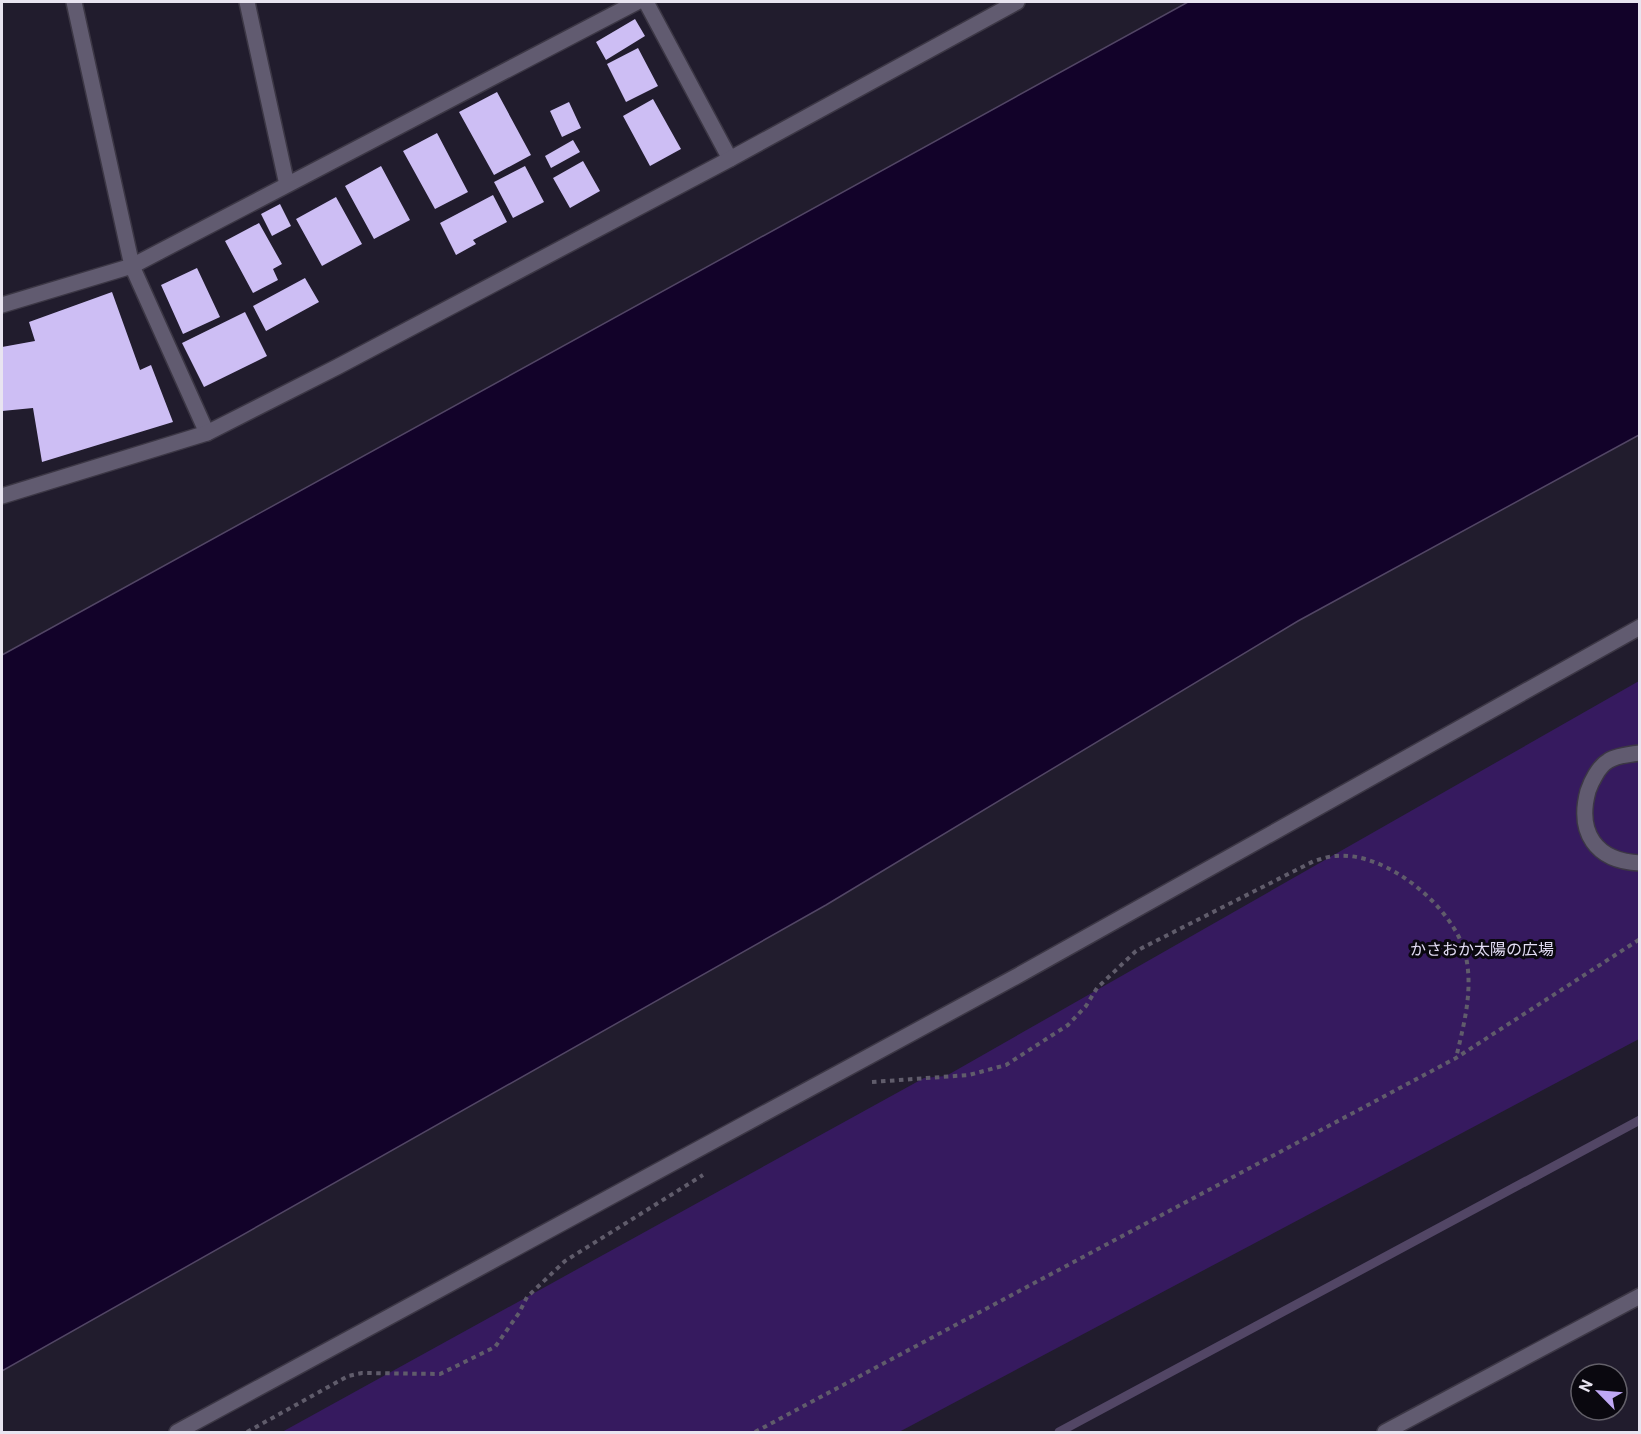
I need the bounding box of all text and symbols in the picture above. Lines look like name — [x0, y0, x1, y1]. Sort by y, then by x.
park label: かさおか太陽の広場 — [1410, 940, 1554, 959]
north arrow — [1569, 1362, 1629, 1422]
text: N — [1575, 1377, 1597, 1395]

